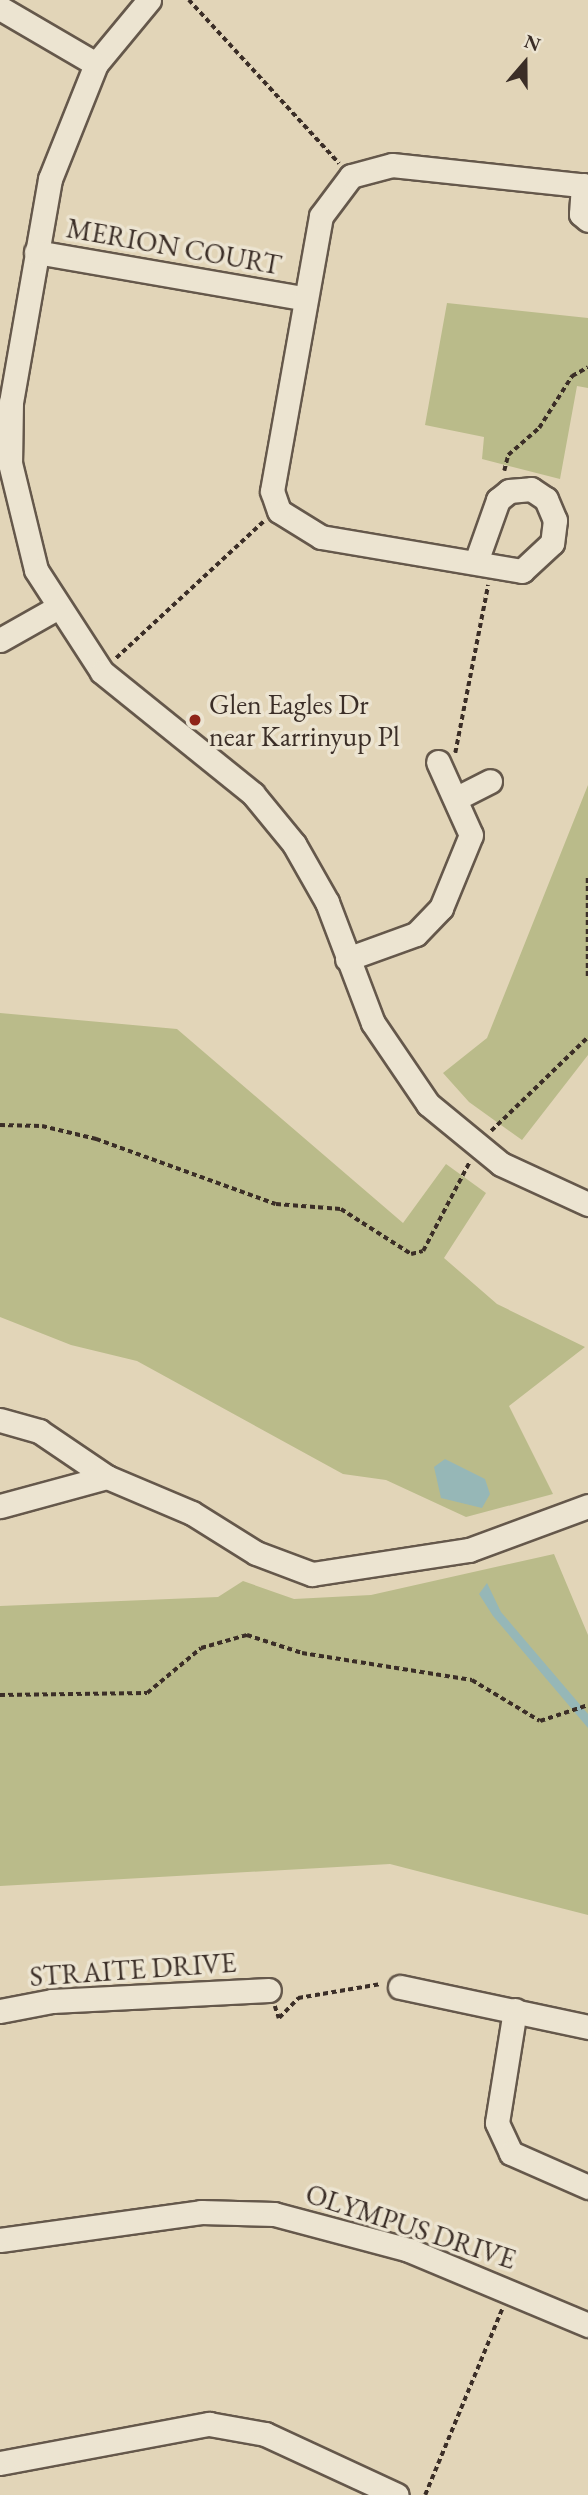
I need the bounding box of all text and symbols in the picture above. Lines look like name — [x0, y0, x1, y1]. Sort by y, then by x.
north arrow — [490, 28, 560, 98]
text: N — [521, 28, 544, 57]
street label: MERION COURT — [64, 211, 284, 281]
place label: Glen Eagles Dr near Karrinyup Pl — [209, 687, 400, 753]
marker: Glen Eagles Dr near Karrinyup Pl — [187, 712, 203, 728]
street label: STRAITE DRIVE — [29, 1945, 237, 1993]
street label: OLYMPUS DRIVE — [302, 2176, 520, 2276]

